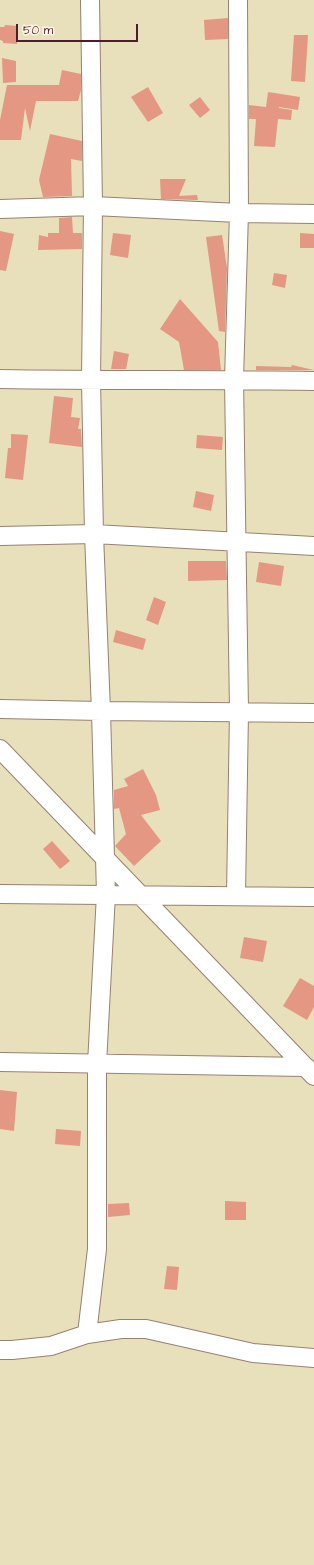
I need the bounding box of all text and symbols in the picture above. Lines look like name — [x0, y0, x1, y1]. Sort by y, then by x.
scale bar — [18, 16, 140, 42]
text: 50 m — [23, 22, 53, 39]

